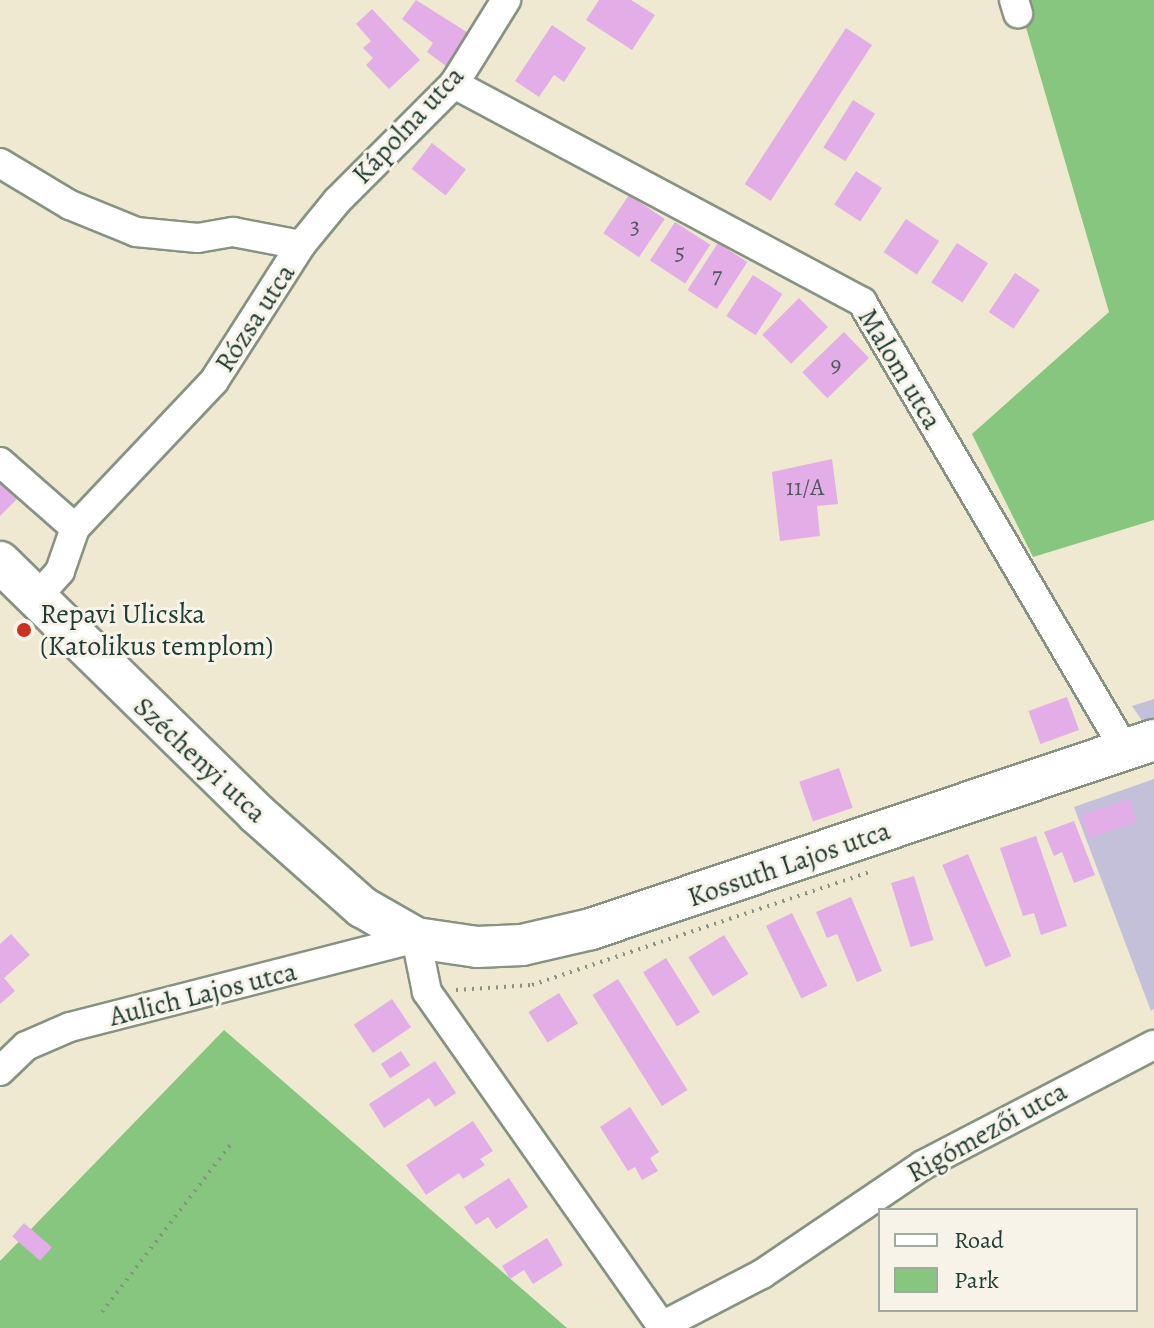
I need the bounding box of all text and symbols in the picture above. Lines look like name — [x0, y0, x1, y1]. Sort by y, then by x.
street label: Kápolna utca — [345, 59, 471, 191]
house number: 3 — [630, 213, 640, 241]
house number: 5 — [675, 239, 685, 267]
street label: Rózsa utca — [208, 258, 302, 378]
house number: 7 — [712, 262, 722, 290]
street label: Malom utca — [851, 302, 949, 436]
house number: 9 — [831, 351, 841, 379]
house number: 11/A — [786, 474, 824, 502]
place label: Repavi Ulicska (Katolikus templom) — [40, 597, 273, 663]
marker: Repavi Ulicska (Katolikus templom) — [15, 621, 33, 639]
street label: Széchenyi utca — [127, 690, 273, 830]
street label: Kossuth Lajos utca — [683, 814, 895, 914]
street label: Aulich Lajos utca — [106, 954, 300, 1034]
street label: Rigómezői utca — [901, 1074, 1073, 1190]
legend — [878, 1208, 1138, 1312]
text: Road — [954, 1224, 1004, 1256]
text: Park — [954, 1264, 999, 1296]

